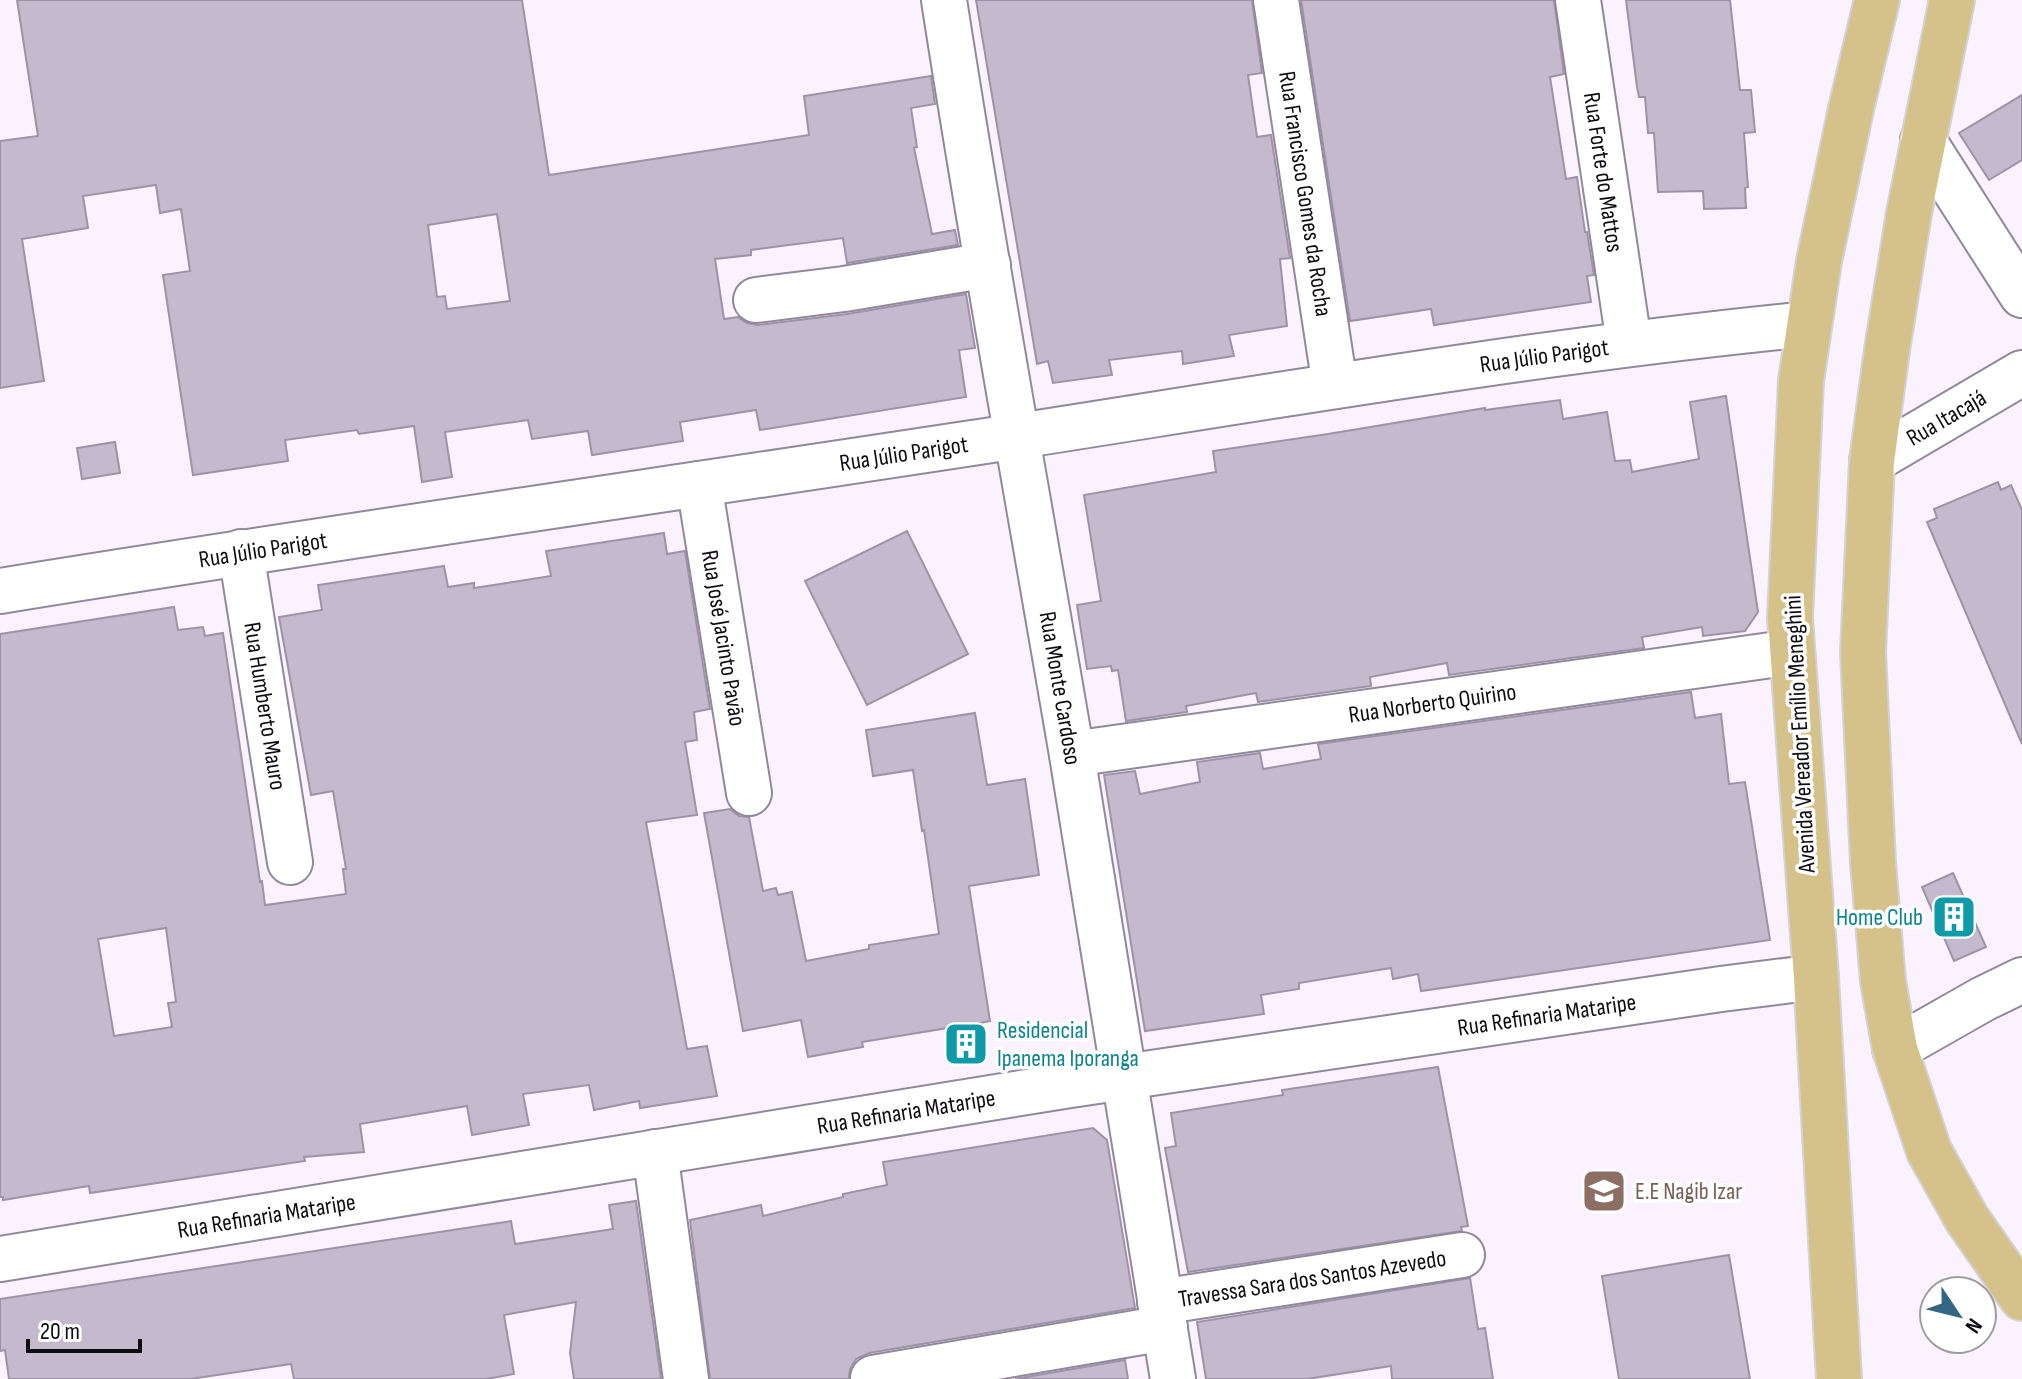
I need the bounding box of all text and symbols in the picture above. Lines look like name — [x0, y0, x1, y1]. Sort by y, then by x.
street label: Rua Francisco Gomes da Rocha — [1273, 69, 1339, 318]
street label: Rua Forte do Mattos — [1577, 90, 1630, 254]
street label: Rua Júlio Parigot — [1478, 333, 1610, 379]
street label: Rua Itacajá — [1901, 383, 1991, 452]
street label: Rua Júlio Parigot — [837, 429, 970, 477]
street label: Rua Júlio Parigot — [196, 525, 329, 574]
street label: Rua José Jacinto Pavão — [695, 548, 752, 728]
street label: Avenida Vereador Emílio Meneghini — [1778, 594, 1822, 875]
street label: Rua Monte Cardoso — [1033, 609, 1088, 767]
street label: Rua Humberto Mauro — [238, 620, 293, 792]
street label: Rua Norberto Quirino — [1347, 677, 1518, 729]
building icon: Home Club — [1930, 893, 1978, 941]
place label: Home Club — [1836, 903, 1923, 932]
street label: Rua Refinaria Mataripe — [1456, 987, 1638, 1042]
place label: Residencial Ipanema Iporanga — [997, 1016, 1139, 1073]
building icon: Residencial Ipanema Iporanga — [942, 1020, 990, 1068]
street label: Rua Refinaria Mataripe — [815, 1083, 997, 1140]
school or university icon: E.E Nagib Izar — [1580, 1167, 1628, 1215]
place label: E.E Nagib Izar — [1635, 1177, 1742, 1206]
street label: Rua Refinaria Mataripe — [175, 1187, 358, 1244]
street label: Travessa Sara dos Santos Azevedo — [1176, 1243, 1448, 1313]
north arrow — [1918, 1275, 1998, 1355]
scale bar — [28, 1303, 140, 1353]
text: N — [1959, 1313, 1988, 1338]
text: 20 m — [40, 1317, 80, 1346]

